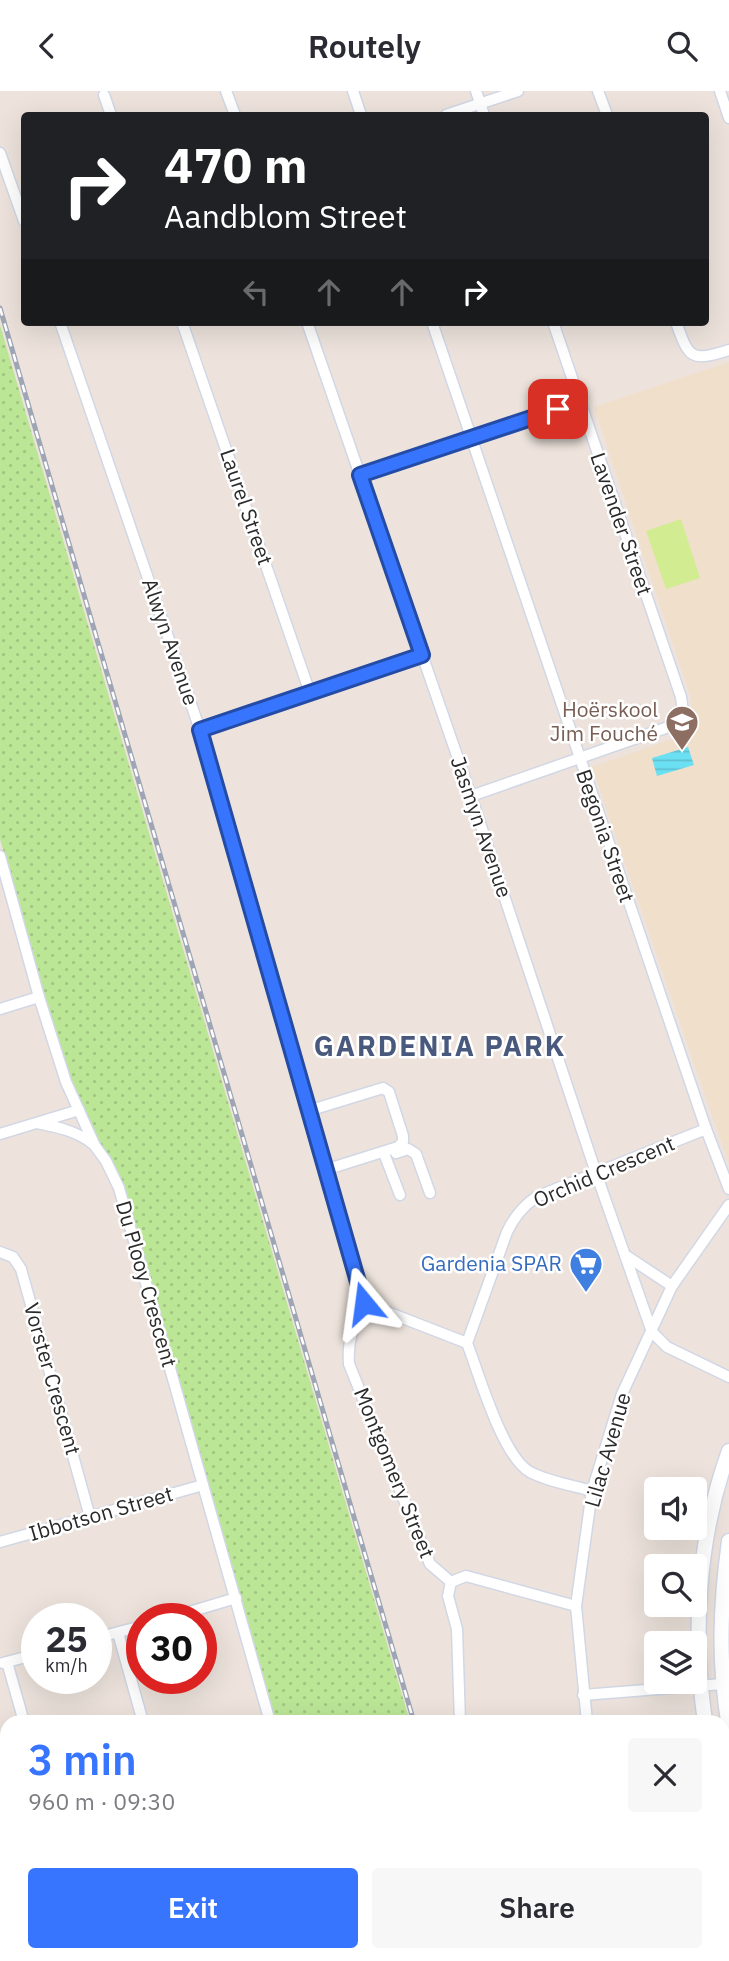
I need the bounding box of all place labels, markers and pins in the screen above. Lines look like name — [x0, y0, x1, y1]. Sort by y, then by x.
pin — [528, 379, 588, 439]
place label: Hoërskool Jim Fouché — [550, 695, 658, 747]
school or university icon: Hoërskool Jim Fouché — [663, 703, 701, 752]
supermarket icon: Gardenia SPAR — [567, 1245, 605, 1294]
place label: Gardenia SPAR — [421, 1249, 562, 1277]

